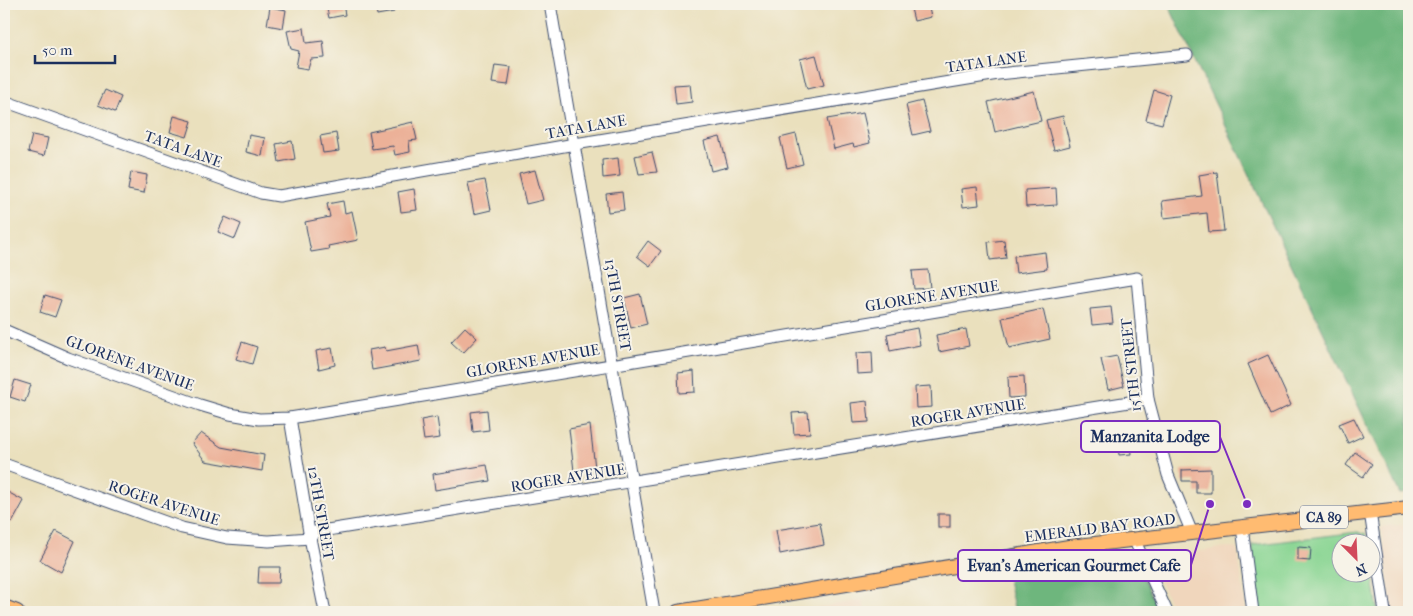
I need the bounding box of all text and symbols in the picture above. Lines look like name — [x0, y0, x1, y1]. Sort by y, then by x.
scale bar — [35, 32, 115, 64]
text: 50 m — [42, 41, 73, 59]
street label: TATA LANE — [944, 47, 1028, 77]
street label: TATA LANE — [544, 111, 628, 143]
street label: TATA LANE — [142, 127, 224, 171]
street label: 13TH STREET — [601, 257, 635, 354]
street label: GLORENE AVENUE — [864, 277, 1000, 315]
street label: 15TH STREET — [1117, 316, 1145, 413]
street label: GLORENE AVENUE — [63, 331, 197, 395]
street label: GLORENE AVENUE — [465, 340, 601, 382]
street label: ROGER AVENUE — [909, 395, 1027, 431]
callout: Manzanita Lodge — [1081, 421, 1220, 452]
text: Manzanita Lodge — [1089, 427, 1210, 447]
street label: ROGER AVENUE — [509, 460, 627, 496]
street label: 12TH STREET — [304, 464, 338, 562]
street label: ROGER AVENUE — [106, 477, 222, 529]
road number: CA 89 — [1300, 506, 1348, 528]
street label: EMERALD BAY ROAD — [1023, 510, 1177, 546]
north arrow — [1330, 534, 1380, 584]
callout: Evan's American Gourmet Cafe — [958, 550, 1191, 581]
text: Evan's American Gourmet Cafe — [967, 556, 1181, 575]
text: N — [1352, 559, 1369, 579]

